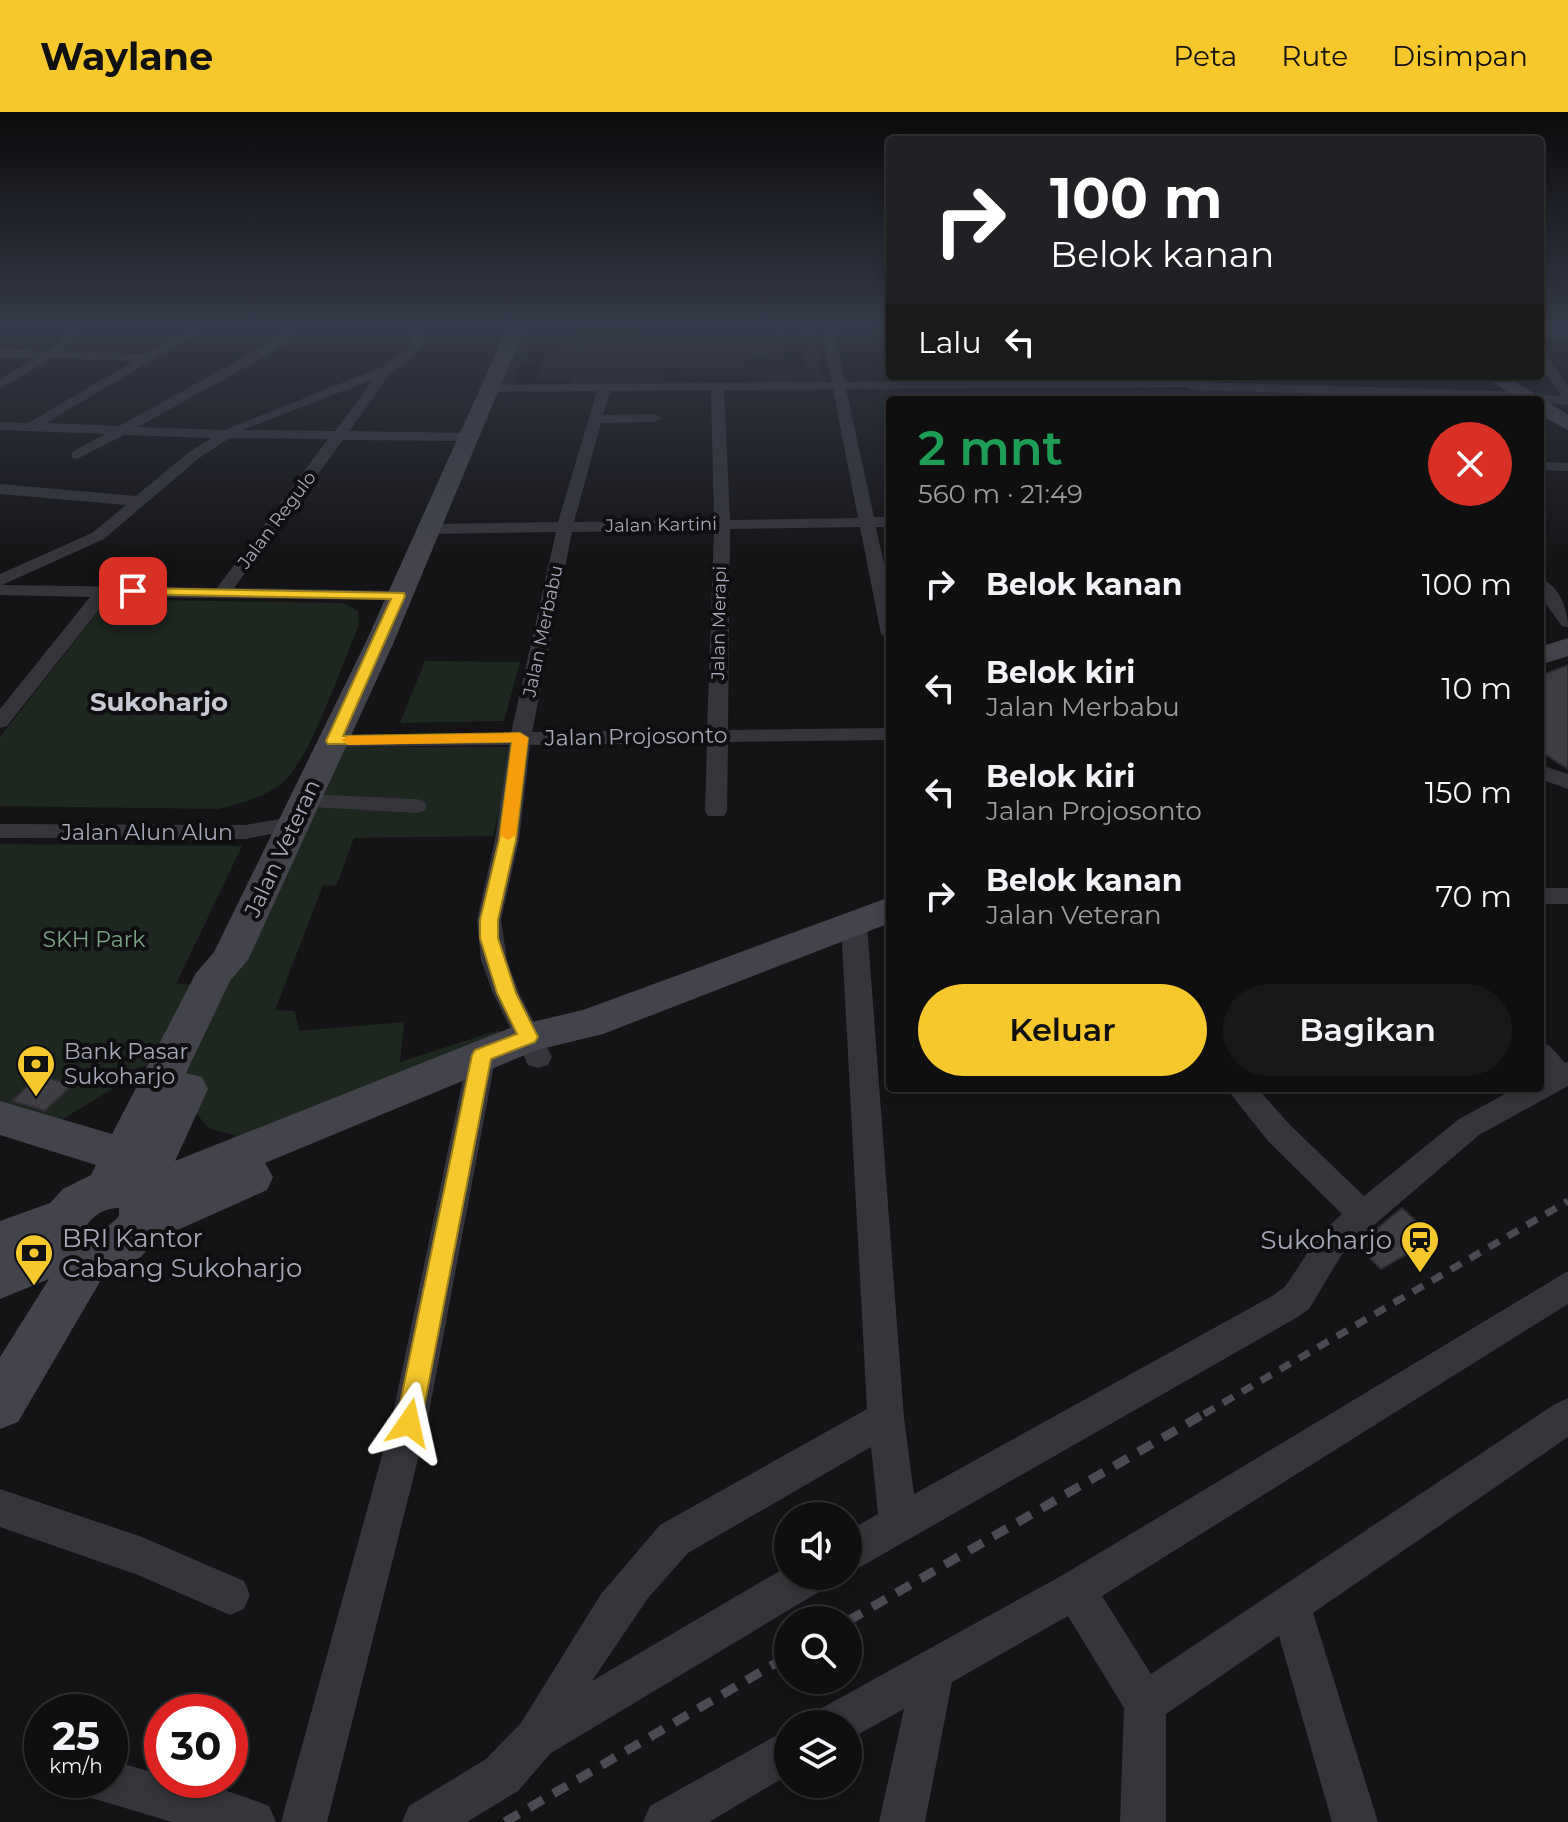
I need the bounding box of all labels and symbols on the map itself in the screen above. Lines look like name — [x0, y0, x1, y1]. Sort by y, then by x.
street label: Jalan Regulo — [233, 467, 321, 574]
street label: Jalan Kartini — [604, 513, 717, 537]
pin — [99, 557, 167, 625]
street label: Jalan Merbabu — [518, 563, 568, 700]
street label: Jalan Merapi — [707, 566, 731, 681]
district label: Sukoharjo — [90, 686, 228, 718]
street label: Jalan Projosonto — [543, 721, 728, 752]
street label: Jalan Veteran — [238, 775, 326, 922]
street label: Jalan Alun Alun — [60, 819, 233, 846]
park label: SKH Park — [42, 926, 146, 953]
place label: Bank Pasar Sukoharjo — [64, 1038, 188, 1090]
bank icon: Bank Pasar Sukoharjo — [15, 1043, 57, 1098]
station icon: Sukoharjo — [1399, 1219, 1441, 1274]
place label: BRI Kantor Cabang Sukoharjo — [62, 1222, 302, 1284]
place label: Sukoharjo — [1260, 1224, 1392, 1256]
bank icon: BRI Kantor Cabang Sukoharjo — [13, 1232, 55, 1287]
position arrow — [367, 1381, 451, 1465]
speed limit sign: 30 — [144, 1694, 248, 1798]

